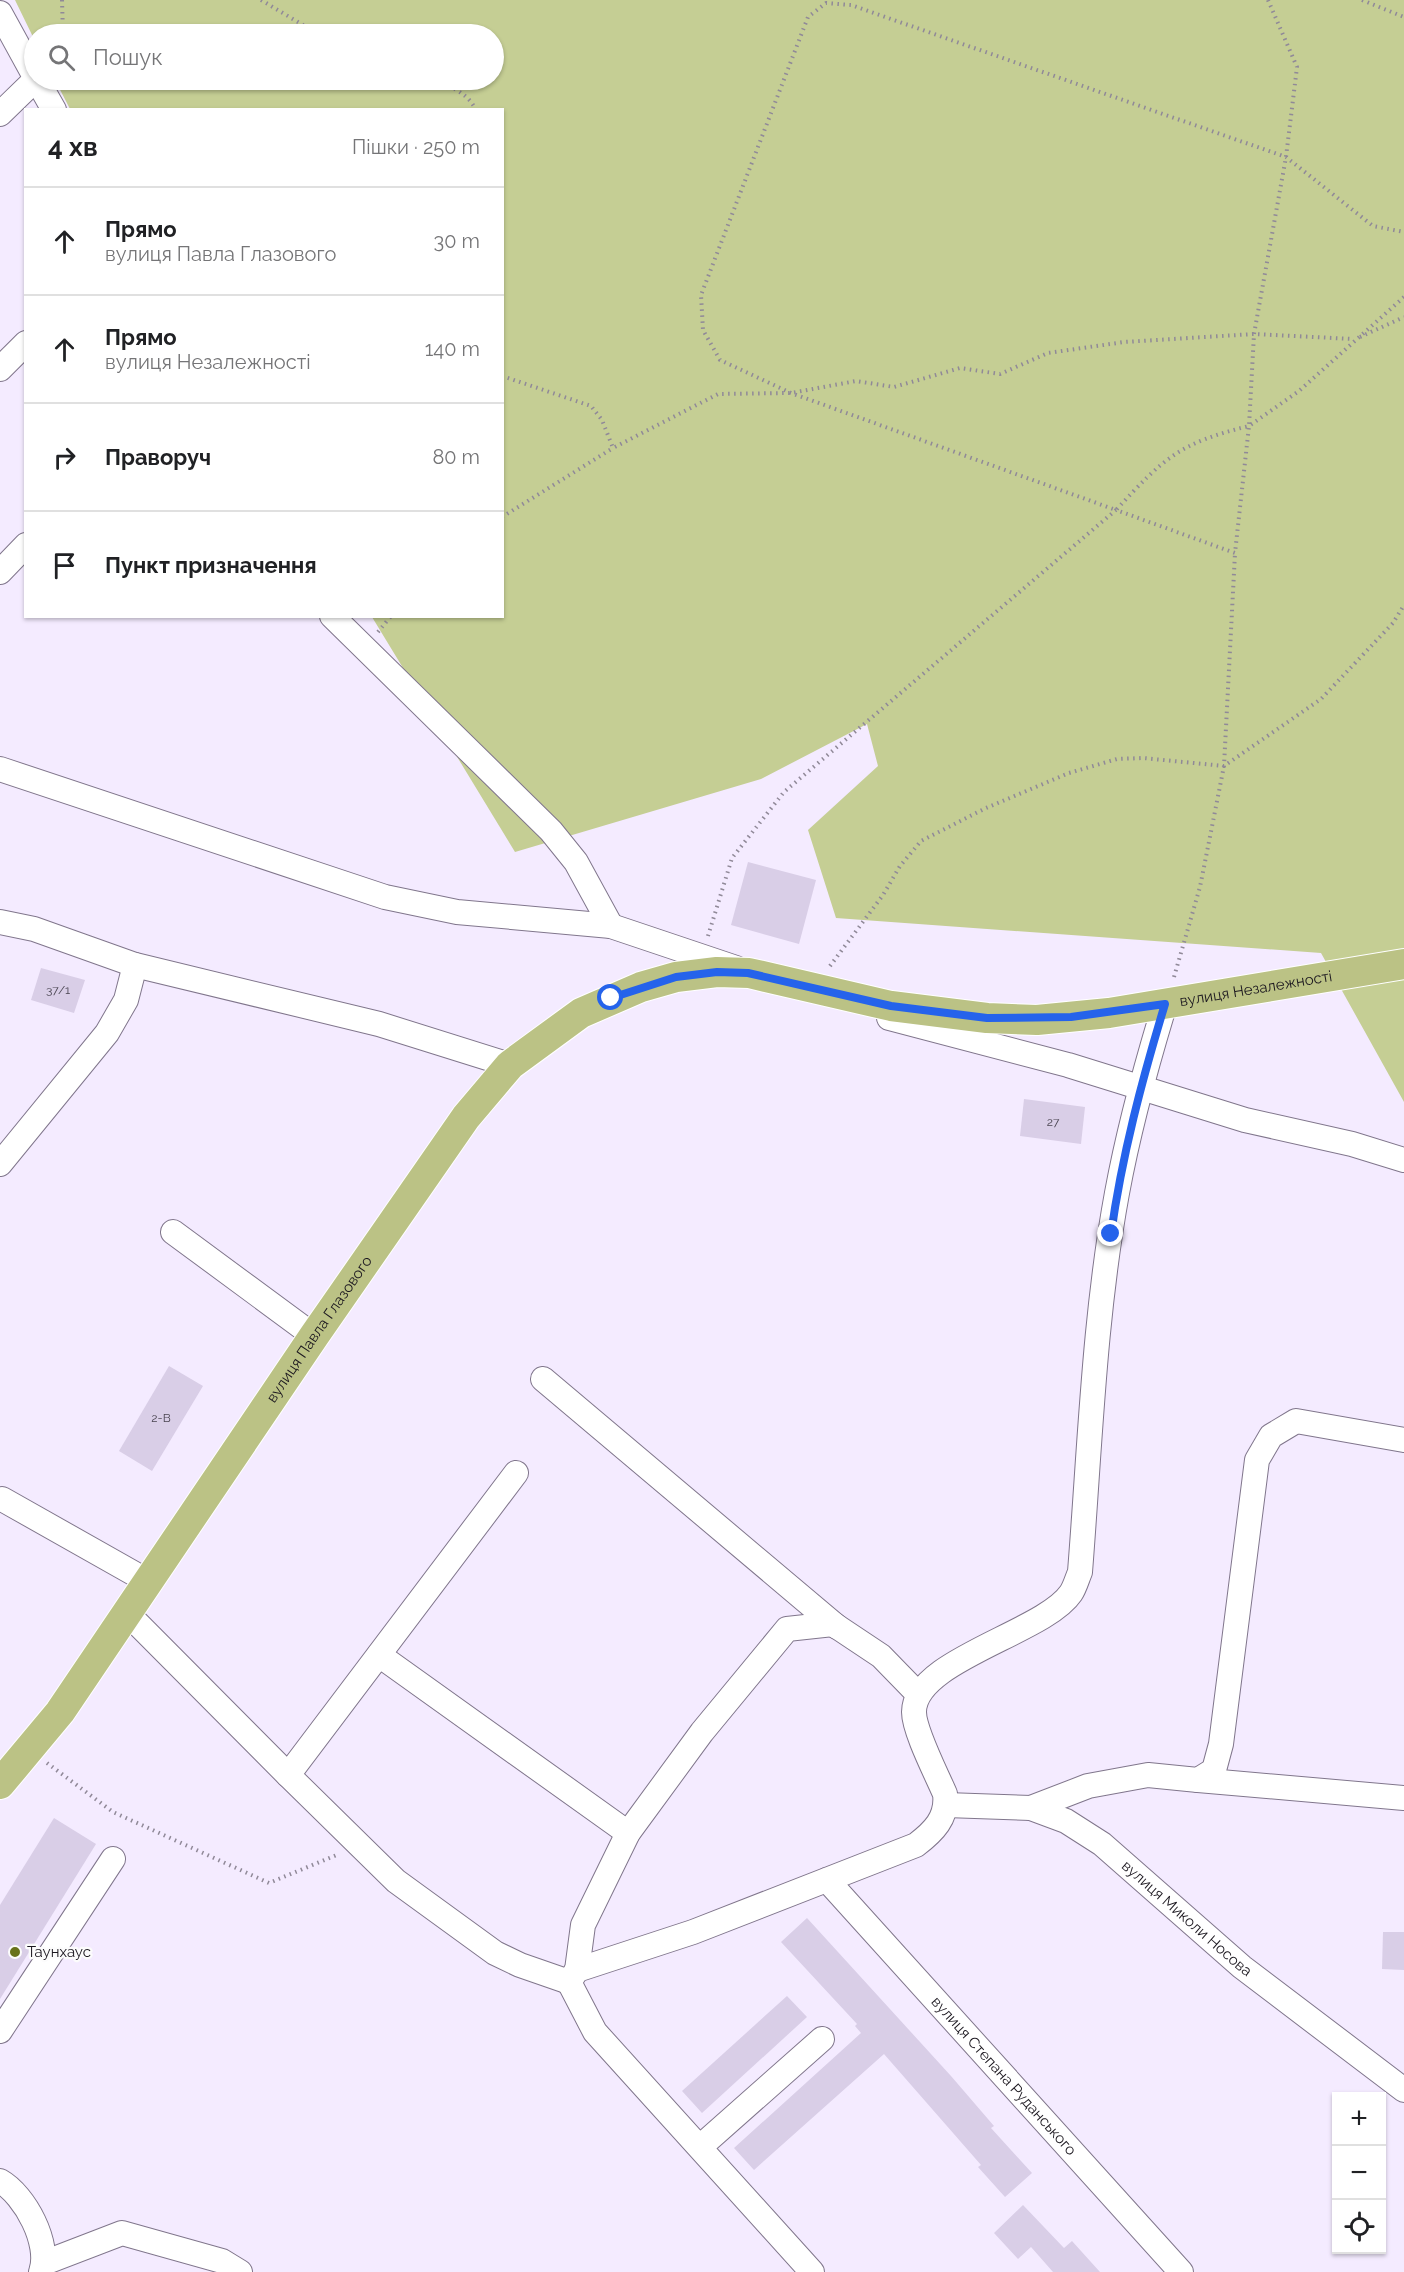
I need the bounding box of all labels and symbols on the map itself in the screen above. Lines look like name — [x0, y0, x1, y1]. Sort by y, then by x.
street label: вулиця Незалежності — [1178, 967, 1333, 1010]
house number: 37/1 — [46, 983, 70, 997]
route start — [597, 984, 623, 1010]
house number: 27 — [1047, 1115, 1060, 1129]
route end — [1097, 1220, 1123, 1246]
street label: вулиця Павла Глазового — [263, 1252, 376, 1406]
house number: 2-В — [151, 1411, 171, 1425]
street label: вулиця Миколи Носова — [1118, 1857, 1255, 1980]
place label: Таунхаус — [27, 1943, 91, 1961]
marker: Таунхаус — [8, 1945, 22, 1959]
street label: вулиця Степана Руданського — [928, 1993, 1080, 2159]

